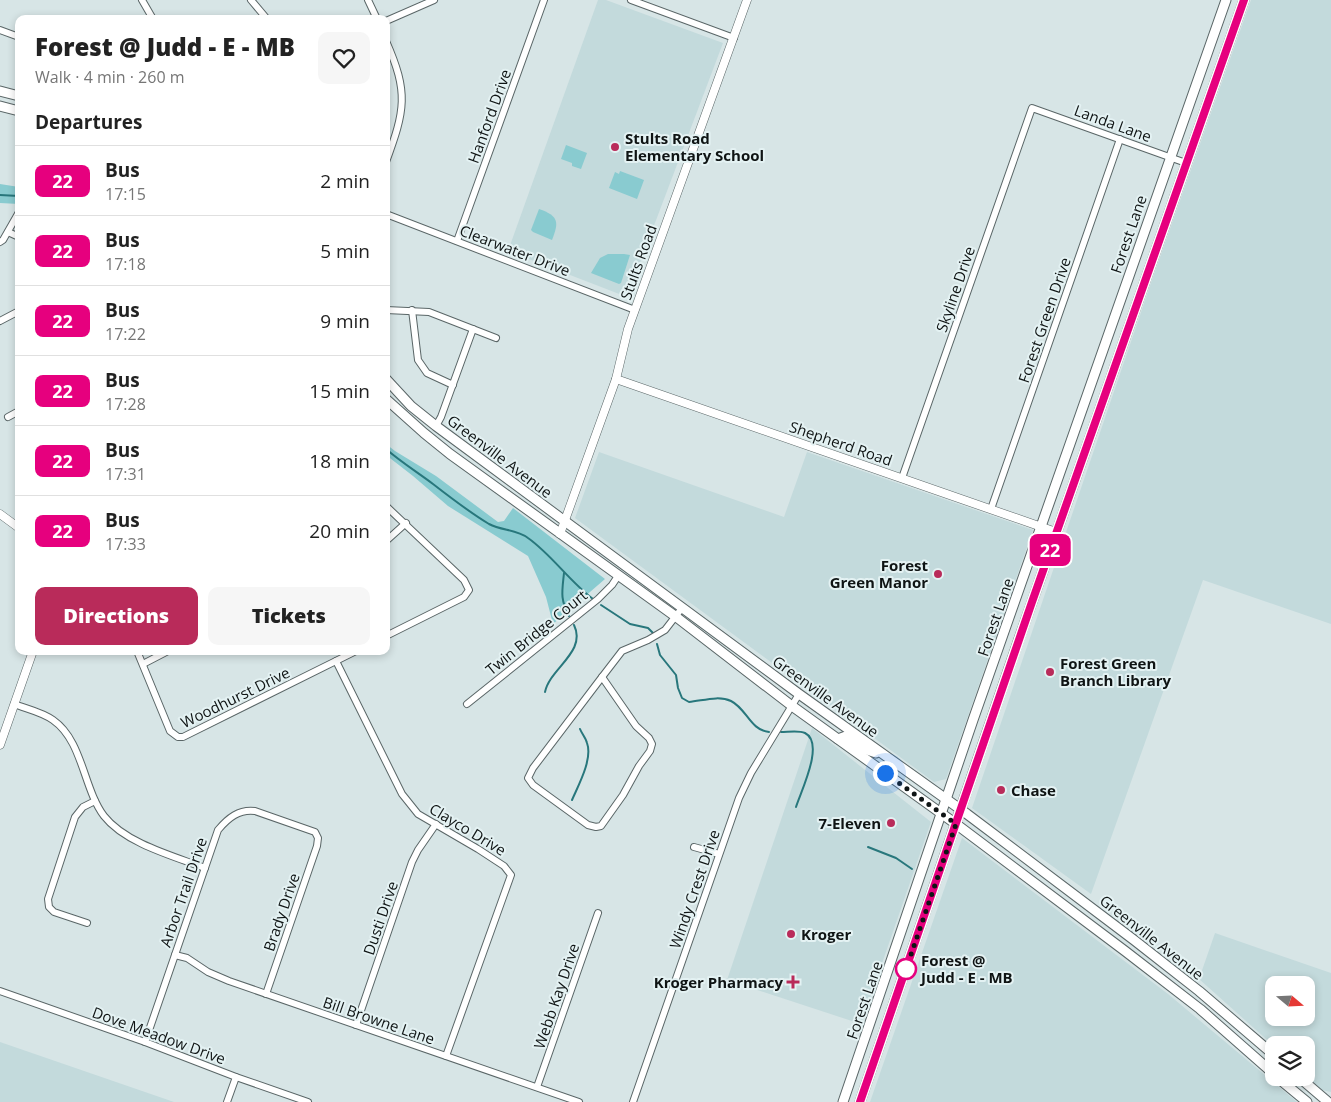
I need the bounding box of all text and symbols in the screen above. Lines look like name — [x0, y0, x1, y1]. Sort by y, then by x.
text: Forest @ Judd - E - MB — [35, 30, 295, 63]
button: heart — [318, 32, 370, 84]
text: Walk · 4 min · 260 m — [35, 66, 185, 88]
street label: Hanford Drive — [463, 66, 515, 166]
street label: Landa Lane — [1072, 100, 1154, 146]
text: Departures — [35, 109, 142, 135]
place label: Stults Road Elementary School — [625, 128, 764, 165]
marker: Stults Road Elementary School — [609, 141, 621, 153]
text: Bus — [105, 157, 140, 183]
text: 2 min — [320, 168, 370, 194]
text: 22 — [52, 169, 73, 193]
text: 17:15 — [105, 183, 146, 205]
street label: Forest Lane — [1105, 192, 1151, 276]
street label: Clearwater Drive — [457, 220, 573, 280]
street label: Stults Road — [615, 222, 661, 302]
text: Bus — [105, 227, 140, 253]
text: 5 min — [320, 238, 370, 264]
text: 22 — [52, 239, 73, 263]
street label: Skyline Drive — [931, 243, 979, 335]
text: 17:18 — [105, 253, 146, 275]
street label: Forest Green Drive — [1013, 255, 1075, 385]
text: Bus — [105, 297, 140, 323]
text: 9 min — [320, 308, 370, 334]
text: 22 — [52, 309, 73, 333]
text: 17:22 — [105, 323, 146, 345]
text: Bus — [105, 367, 140, 393]
text: 15 min — [309, 378, 370, 404]
text: 22 — [52, 379, 73, 403]
text: 17:28 — [105, 393, 146, 415]
street label: Greenville Avenue — [443, 410, 557, 502]
street label: Shepherd Road — [787, 416, 895, 470]
text: Bus — [105, 437, 140, 463]
text: 18 min — [309, 448, 370, 474]
text: 22 — [52, 449, 73, 473]
text: 17:31 — [105, 463, 146, 485]
text: Bus — [105, 507, 140, 533]
text: 20 min — [309, 518, 370, 544]
text: 22 — [52, 519, 73, 543]
text: 17:33 — [105, 533, 146, 555]
line badge: 22 — [1028, 534, 1072, 566]
text: 22 — [1040, 538, 1060, 562]
place label: Forest Green Manor — [830, 555, 928, 592]
marker: Forest Green Manor — [932, 568, 944, 580]
street label: Forest Lane — [972, 575, 1018, 659]
street label: Twin Bridge Court — [481, 585, 591, 679]
button: Directions — [35, 587, 198, 645]
button: Tickets — [208, 587, 370, 645]
street label: Greenville Avenue — [769, 651, 883, 741]
place label: Forest Green Branch Library — [1060, 653, 1172, 690]
street label: Woodhurst Drive — [177, 662, 293, 732]
marker: Forest Green Branch Library — [1044, 666, 1056, 678]
your location — [873, 761, 898, 786]
place label: Chase — [1011, 780, 1056, 800]
marker: Chase — [995, 784, 1007, 796]
street label: Clayco Drive — [426, 798, 510, 860]
place label: 7-Eleven — [819, 813, 881, 833]
marker: 7-Eleven — [885, 817, 897, 829]
street label: Windy Crest Drive — [664, 827, 724, 951]
street label: Arbor Trail Drive — [155, 834, 211, 950]
street label: Brady Drive — [258, 870, 304, 954]
street label: Dusti Drive — [358, 878, 402, 958]
street label: Greenville Avenue — [1096, 890, 1208, 984]
place label: Kroger — [801, 924, 851, 944]
marker: Kroger — [785, 928, 797, 940]
street label: Webb Kay Drive — [529, 941, 583, 1051]
place label: Forest @ Judd - E - MB — [919, 950, 1013, 987]
street label: Forest Lane — [841, 958, 887, 1042]
marker: Forest @ Judd - E - MB — [895, 958, 917, 980]
place label: Kroger Pharmacy — [654, 972, 783, 992]
marker: Kroger Pharmacy — [787, 976, 799, 988]
north arrow — [1265, 976, 1315, 1026]
map controls — [1265, 976, 1315, 1086]
street label: Bill Browne Lane — [321, 992, 437, 1048]
street label: Dove Meadow Drive — [90, 1002, 228, 1068]
button: layers — [1265, 1036, 1315, 1086]

